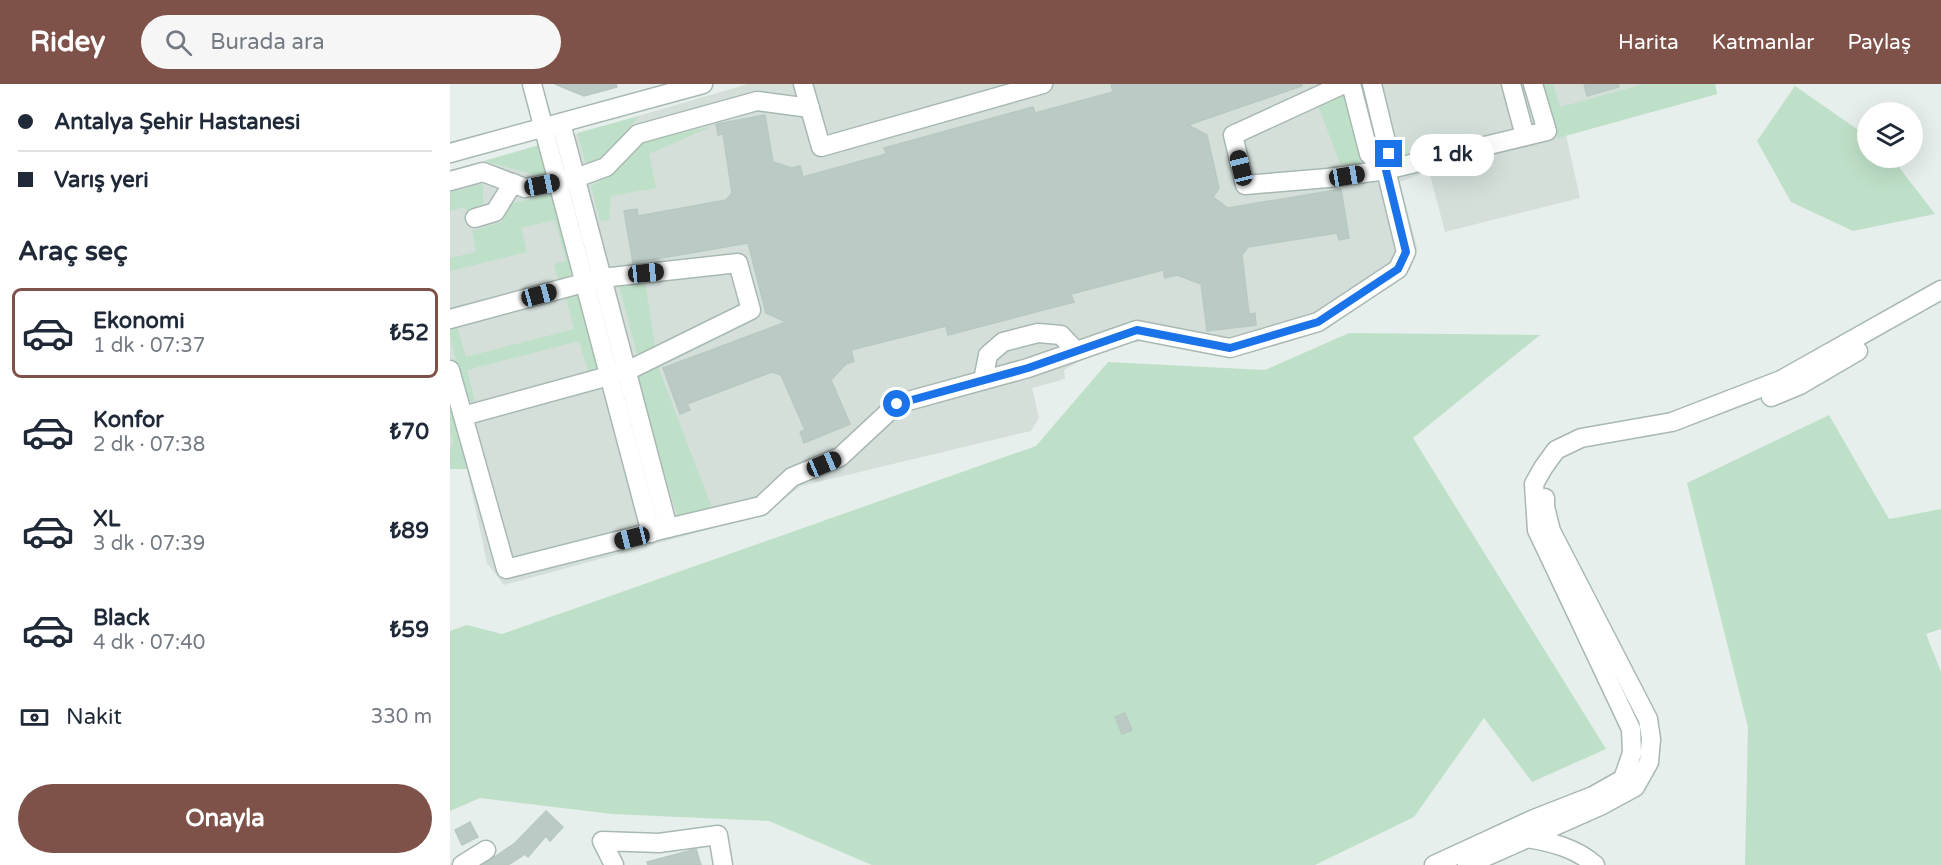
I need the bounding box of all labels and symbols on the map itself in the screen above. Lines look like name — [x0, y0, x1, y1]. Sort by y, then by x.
callout: 1 dk — [1410, 133, 1494, 175]
route end — [1375, 140, 1402, 167]
car — [1228, 148, 1254, 188]
car — [1328, 164, 1366, 188]
car — [523, 173, 561, 197]
car — [627, 262, 665, 284]
car — [519, 282, 559, 308]
route start — [883, 390, 910, 417]
car — [804, 449, 844, 479]
car — [612, 525, 652, 551]

